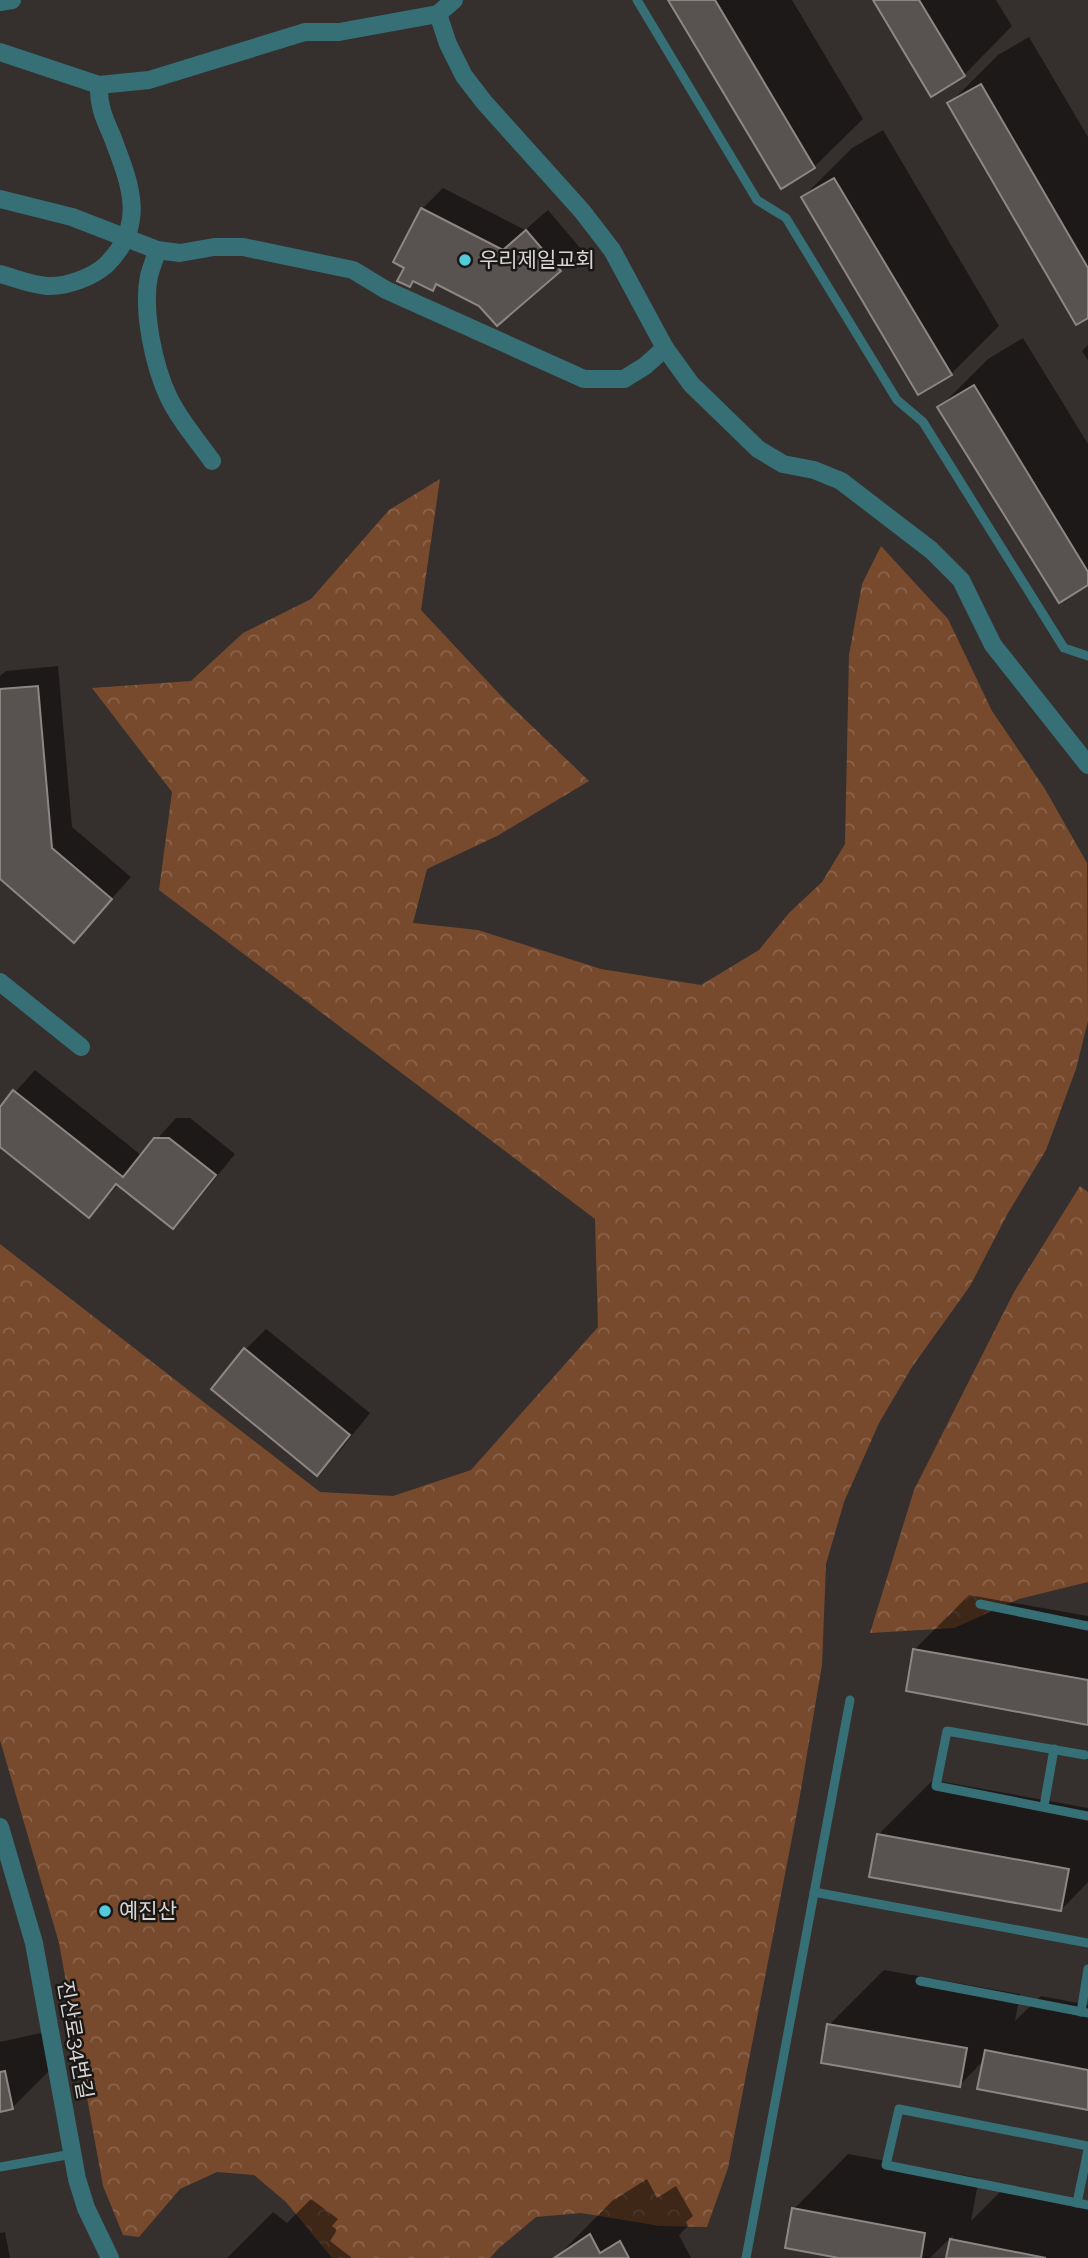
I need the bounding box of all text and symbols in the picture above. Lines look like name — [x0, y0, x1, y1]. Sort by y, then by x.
place label: 우리제일교회 — [479, 248, 595, 272]
marker: 우리제일교회 — [457, 252, 473, 268]
place label: 예진산 — [119, 1899, 177, 1923]
marker: 예진산 — [97, 1903, 113, 1919]
street label: 진산로34번길 — [53, 1979, 97, 2101]

